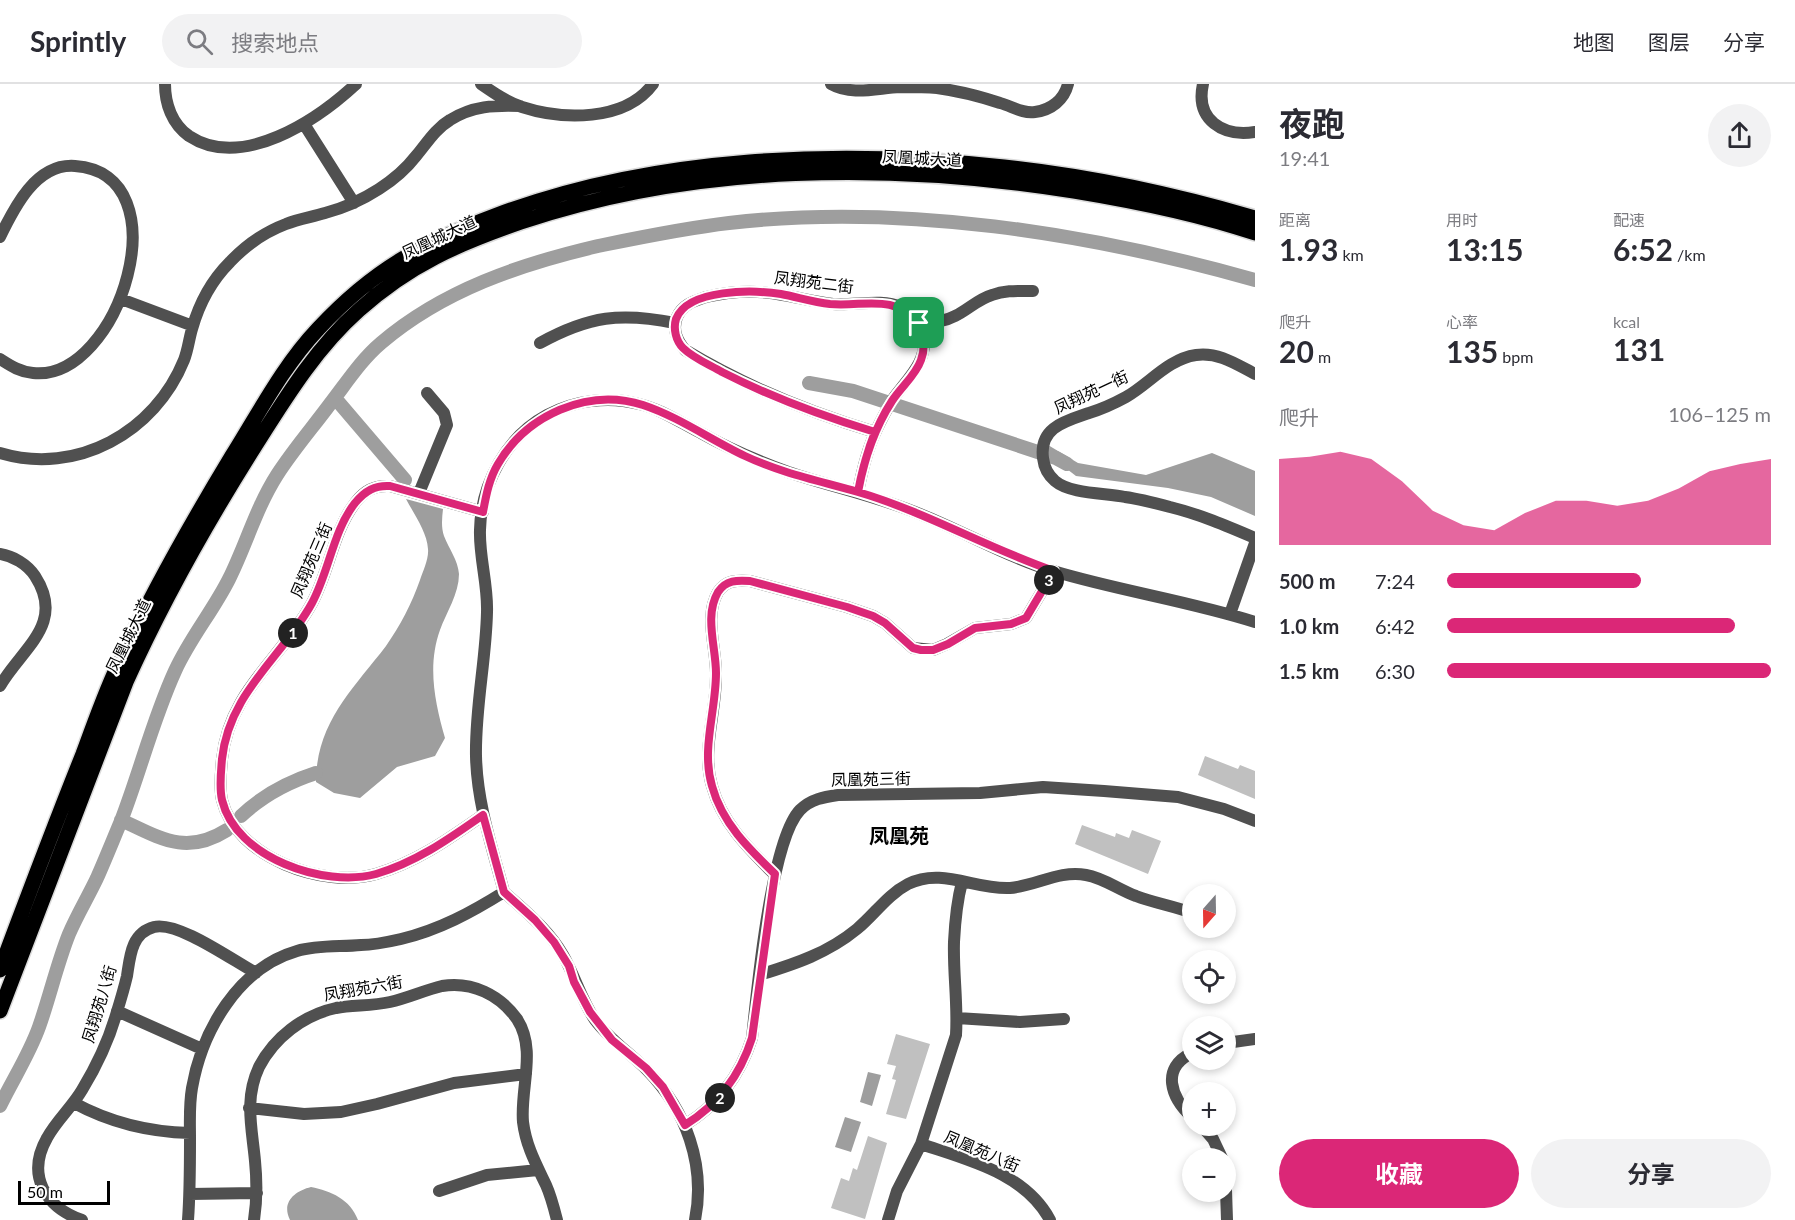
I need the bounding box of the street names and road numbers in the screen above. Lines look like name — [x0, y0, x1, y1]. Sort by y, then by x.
street label: 凤凰城大道 — [882, 146, 962, 169]
street label: 凤凰城大道 — [399, 211, 479, 262]
street label: 凤翔苑二街 — [773, 267, 855, 296]
street label: 凤翔苑一街 — [1051, 366, 1131, 417]
street label: 凤翔苑三街 — [286, 519, 335, 600]
street label: 凤凰城大道 — [101, 596, 154, 676]
street label: 凤凰苑三街 — [831, 768, 911, 789]
street label: 凤翔苑八街 — [78, 963, 119, 1045]
street label: 凤翔苑六街 — [322, 971, 404, 1004]
street label: 凤凰苑八街 — [942, 1126, 1023, 1175]

